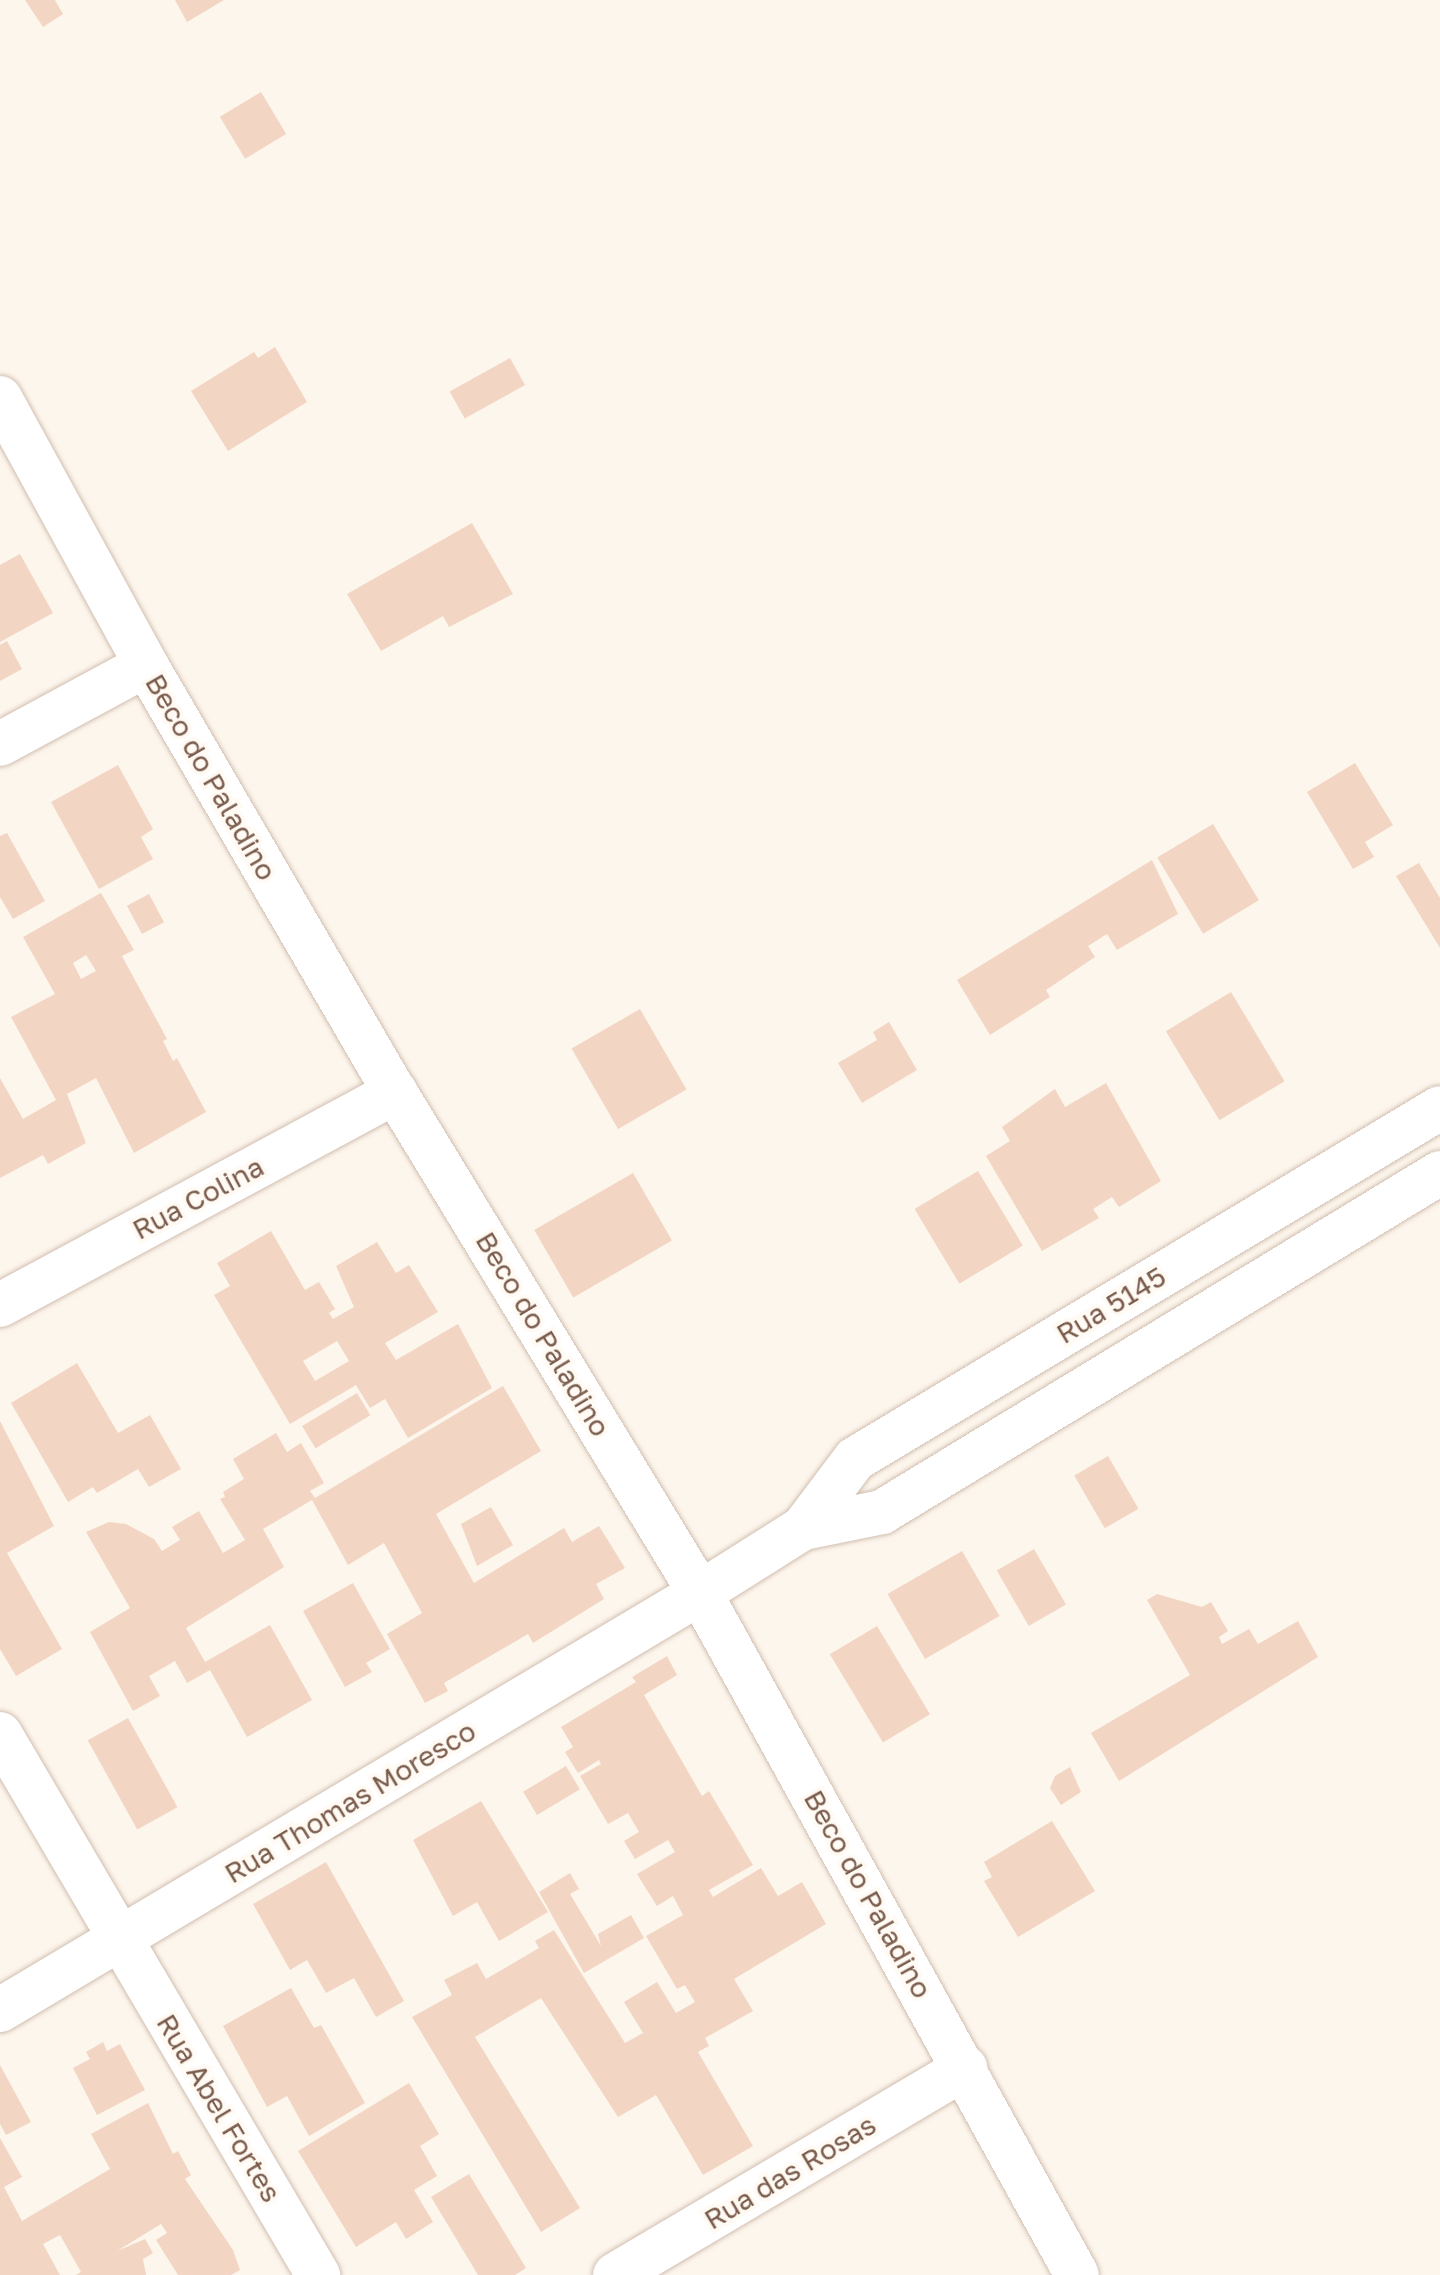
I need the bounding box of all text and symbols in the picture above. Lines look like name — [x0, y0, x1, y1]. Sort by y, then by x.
street label: Beco do Paladino — [138, 668, 284, 886]
street label: Rua Colina — [127, 1149, 269, 1247]
street label: Beco do Paladino — [469, 1226, 617, 1442]
street label: Rua 5145 — [1050, 1259, 1172, 1351]
street label: Rua Thomas Moresco — [218, 1714, 482, 1890]
street label: Beco do Paladino — [797, 1784, 939, 2004]
street label: Rua Abel Fortes — [150, 2008, 288, 2208]
street label: Rua das Rosas — [698, 2108, 882, 2236]

